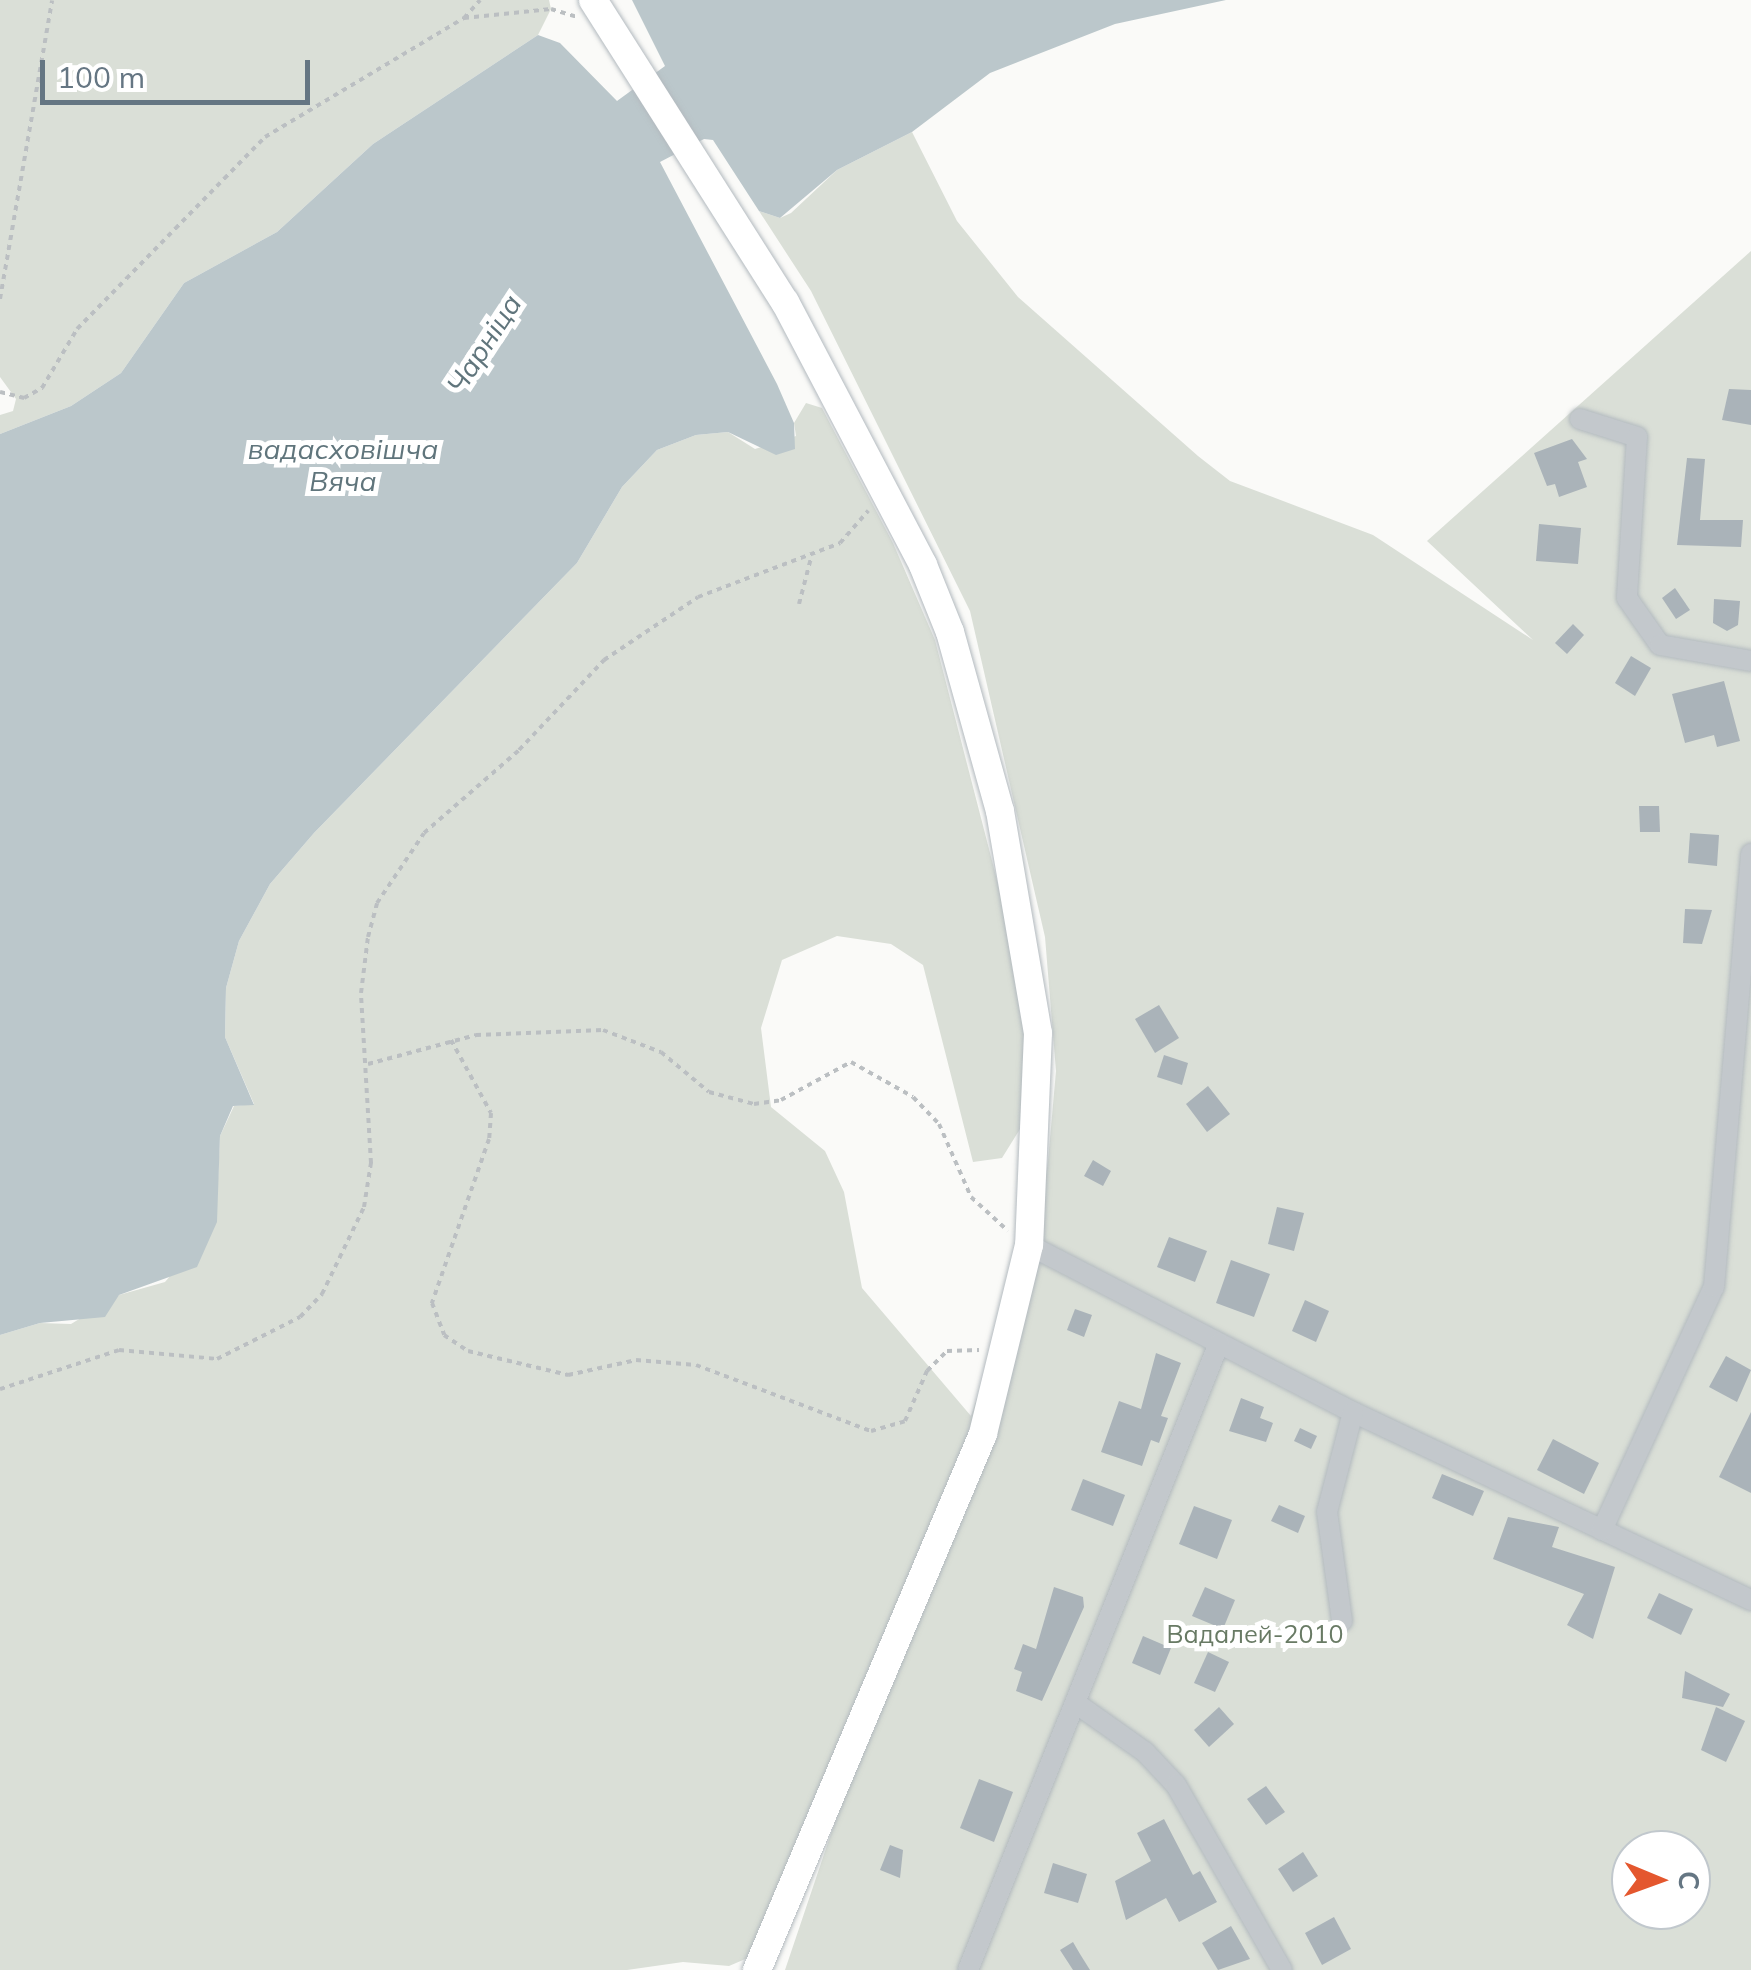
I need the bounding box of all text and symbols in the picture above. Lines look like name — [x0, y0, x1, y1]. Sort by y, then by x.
scale bar — [45, 40, 315, 102]
text: 100 m — [57, 58, 145, 96]
water label: Чарніца — [440, 288, 528, 400]
water label: вадасховішча Вяча — [248, 432, 438, 498]
park label: Вадалей-2010 — [1167, 1619, 1343, 1649]
north arrow — [1611, 1830, 1711, 1930]
text: С — [1672, 1871, 1707, 1890]

